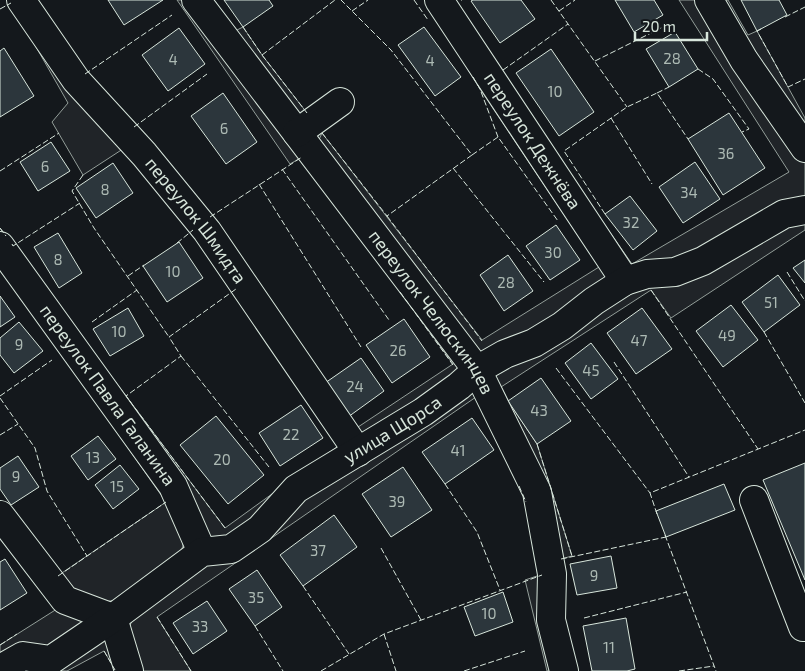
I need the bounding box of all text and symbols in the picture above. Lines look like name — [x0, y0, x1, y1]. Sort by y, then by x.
scale bar — [635, 10, 708, 42]
text: 20 m — [642, 17, 676, 35]
house number: 28 — [663, 49, 681, 67]
house number: 4 — [168, 50, 178, 68]
house number: 4 — [425, 51, 435, 69]
street label: переулок Дежнёва — [480, 68, 586, 213]
house number: 10 — [547, 82, 563, 100]
house number: 6 — [220, 119, 228, 137]
house number: 36 — [718, 144, 734, 162]
street label: переулок Шмидта — [141, 152, 252, 287]
house number: 6 — [41, 157, 49, 175]
house number: 8 — [100, 180, 110, 198]
house number: 34 — [680, 183, 698, 201]
house number: 32 — [623, 213, 639, 231]
street label: переулок Челюскинцев — [364, 225, 499, 397]
house number: 30 — [544, 243, 562, 261]
house number: 8 — [53, 250, 63, 268]
house number: 10 — [165, 262, 181, 280]
house number: 28 — [497, 273, 515, 291]
house number: 51 — [764, 293, 778, 311]
street label: переулок Павла Галанина — [36, 300, 181, 490]
house number: 10 — [111, 322, 127, 340]
house number: 49 — [718, 326, 736, 344]
house number: 47 — [631, 331, 648, 349]
house number: 9 — [15, 335, 23, 353]
house number: 26 — [389, 341, 407, 359]
house number: 45 — [582, 361, 600, 379]
house number: 24 — [346, 377, 364, 395]
street label: улица Щорса — [339, 390, 445, 468]
house number: 43 — [530, 401, 548, 419]
house number: 22 — [283, 425, 299, 443]
house number: 41 — [450, 441, 466, 459]
house number: 13 — [86, 448, 100, 466]
house number: 20 — [213, 450, 231, 468]
house number: 9 — [12, 467, 20, 485]
house number: 15 — [110, 477, 124, 495]
house number: 39 — [389, 492, 405, 510]
house number: 37 — [310, 541, 326, 559]
house number: 9 — [590, 566, 598, 584]
house number: 35 — [248, 588, 264, 606]
house number: 10 — [481, 604, 497, 622]
house number: 33 — [192, 617, 208, 635]
house number: 11 — [603, 638, 615, 656]

